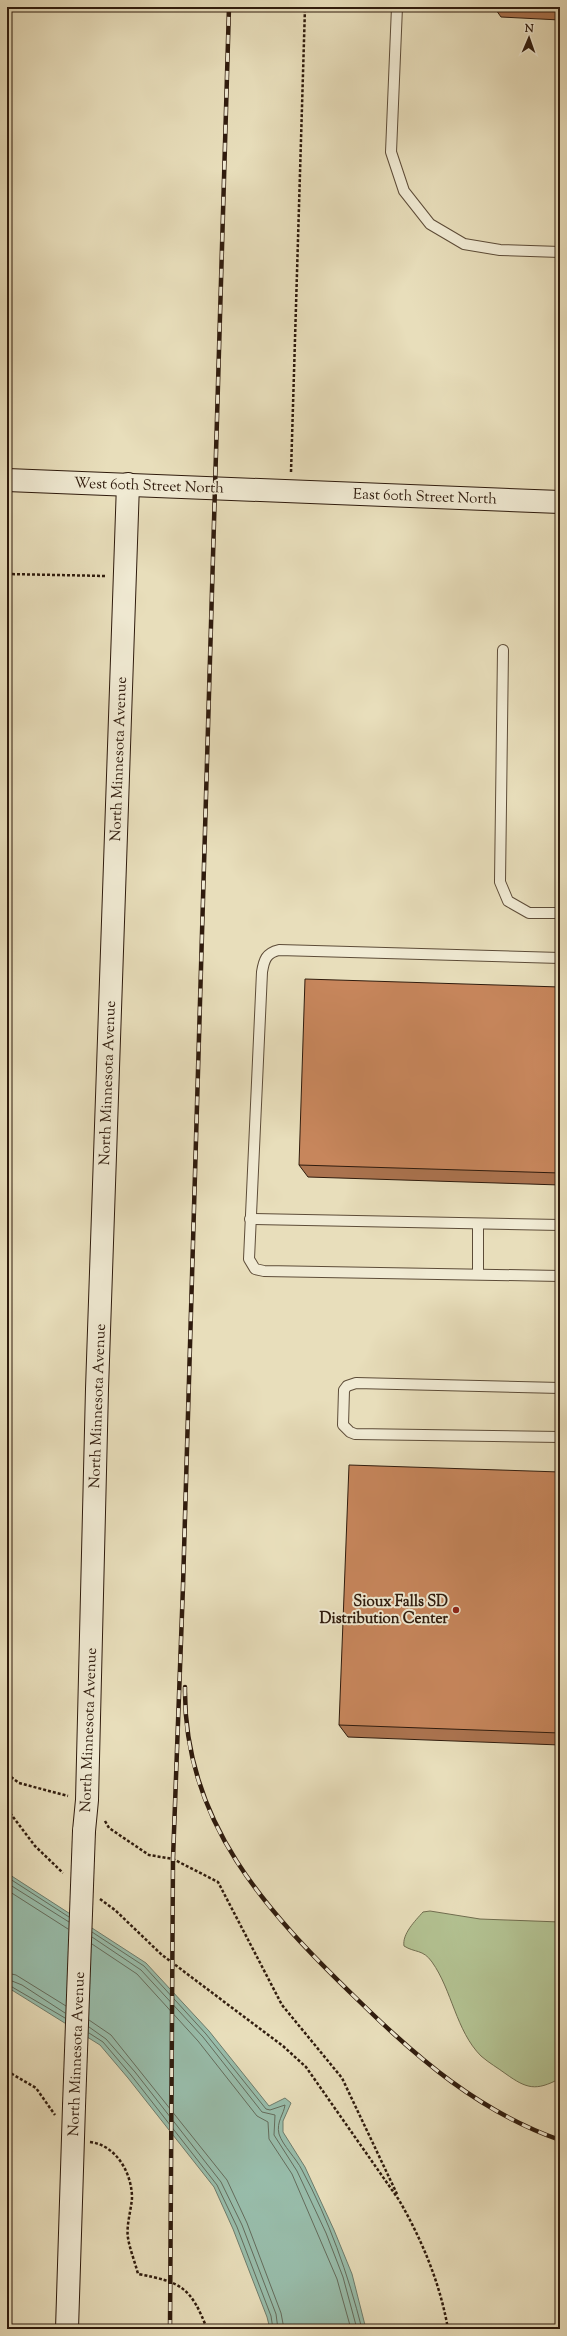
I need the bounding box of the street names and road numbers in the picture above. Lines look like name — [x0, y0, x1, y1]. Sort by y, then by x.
street label: West 60th Street North — [73, 473, 225, 500]
street label: East 60th Street North — [353, 484, 498, 511]
street label: North Minnesota Avenue — [106, 676, 133, 842]
street label: North Minnesota Avenue — [95, 1000, 122, 1166]
street label: North Minnesota Avenue — [85, 1323, 112, 1489]
street label: North Minnesota Avenue — [76, 1647, 103, 1813]
street label: North Minnesota Avenue — [64, 1971, 91, 2137]

